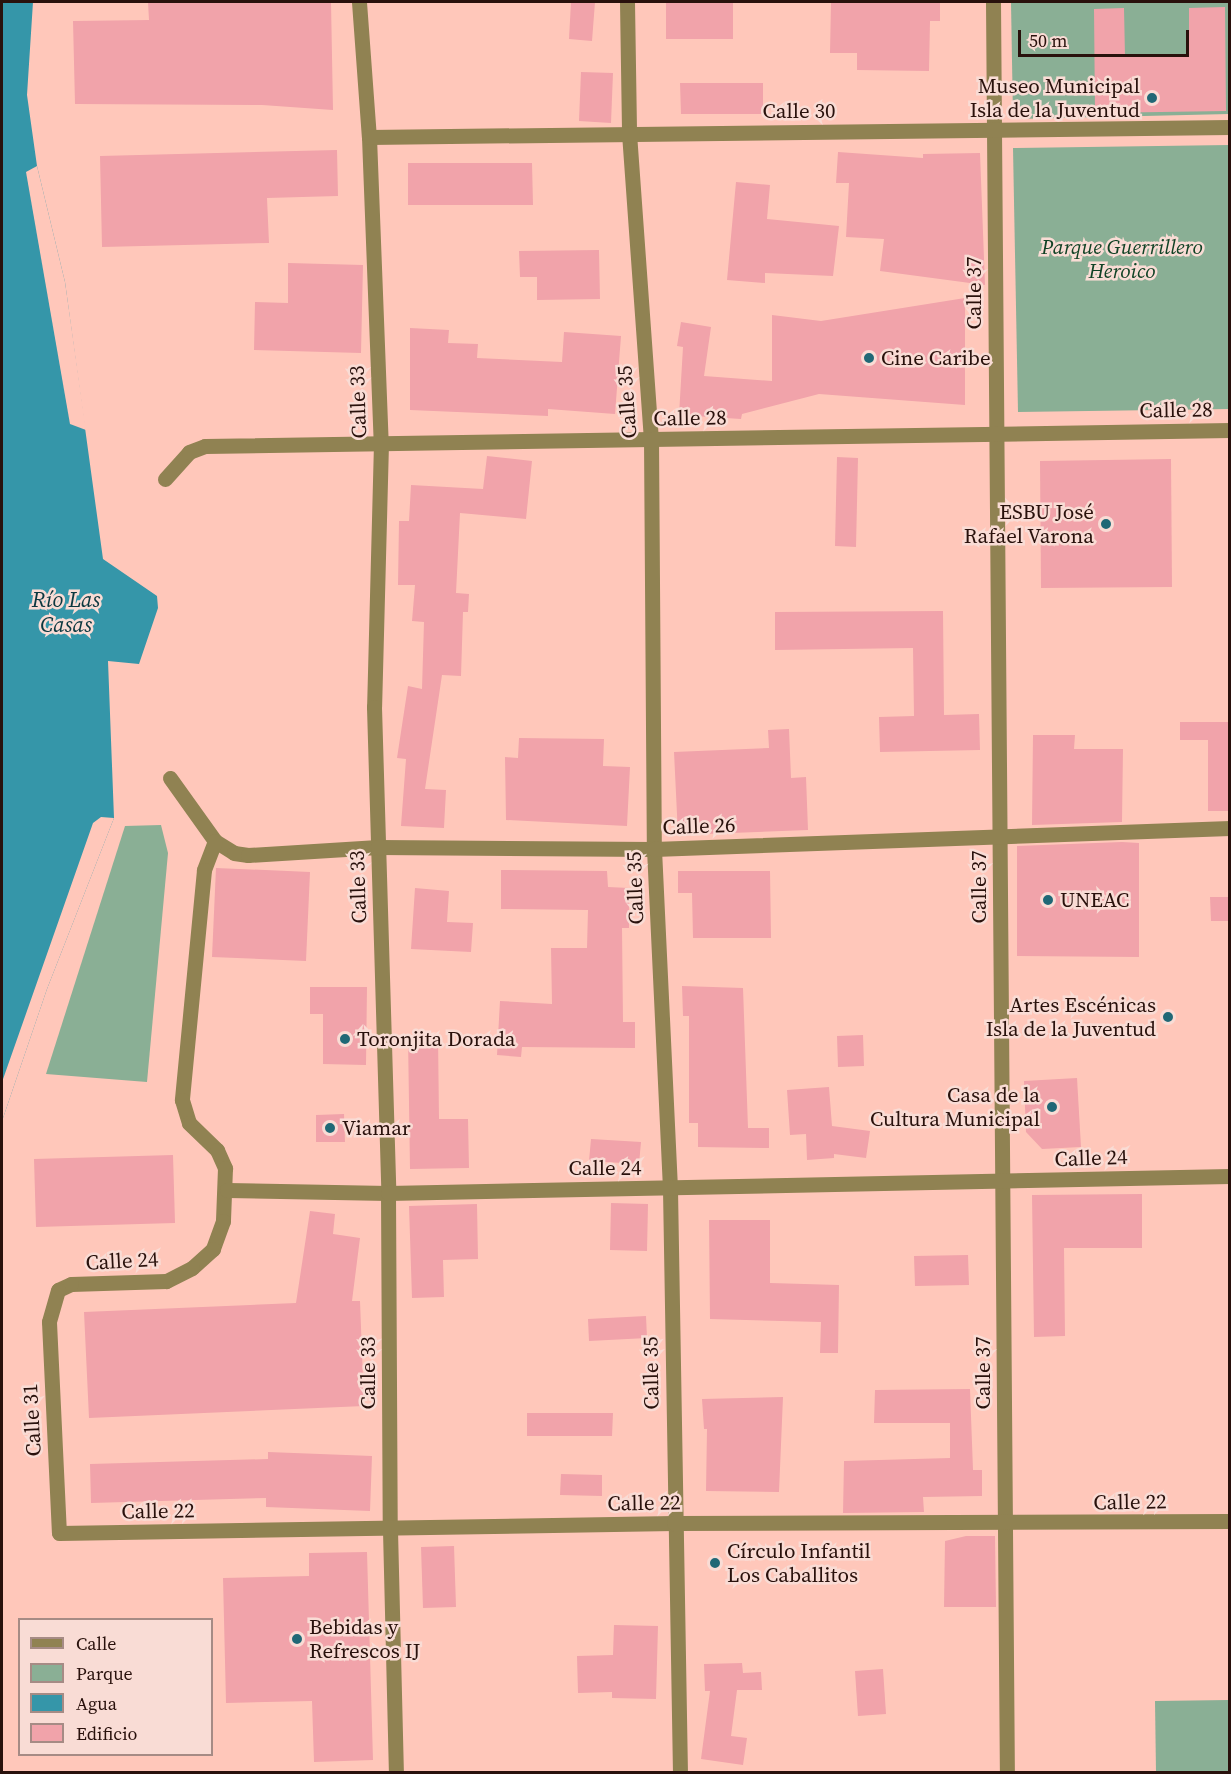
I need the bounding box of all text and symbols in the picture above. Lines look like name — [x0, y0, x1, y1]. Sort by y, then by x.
scale bar — [1021, 18, 1192, 56]
text: 50 m — [1029, 28, 1067, 53]
place label: Museo Municipal Isla de la Juventud — [970, 73, 1140, 123]
marker: Museo Municipal Isla de la Juventud — [1145, 91, 1159, 105]
street label: Calle 30 — [762, 98, 836, 124]
park label: Parque Guerrillero Heroico — [1041, 234, 1203, 284]
street label: Calle 37 — [961, 256, 987, 330]
place label: Cine Caribe — [881, 345, 991, 371]
marker: Cine Caribe — [862, 351, 876, 365]
street label: Calle 33 — [344, 365, 372, 439]
street label: Calle 35 — [612, 365, 642, 439]
street label: Calle 28 — [1139, 397, 1213, 423]
street label: Calle 28 — [653, 405, 727, 431]
place label: ESBU José Rafael Varona — [963, 499, 1094, 549]
marker: ESBU José Rafael Varona — [1099, 517, 1113, 531]
water label: Río Las Casas — [32, 586, 100, 638]
street label: Calle 26 — [662, 812, 736, 840]
street label: Calle 33 — [344, 850, 372, 924]
street label: Calle 37 — [966, 850, 992, 924]
street label: Calle 35 — [621, 851, 649, 925]
place label: UNEAC — [1060, 887, 1129, 913]
marker: UNEAC — [1041, 893, 1055, 907]
place label: Artes Escénicas Isla de la Juventud — [986, 992, 1156, 1042]
marker: Artes Escénicas Isla de la Juventud — [1161, 1010, 1175, 1024]
place label: Toronjita Dorada — [357, 1026, 515, 1052]
marker: Toronjita Dorada — [338, 1032, 352, 1046]
place label: Casa de la Cultura Municipal — [870, 1082, 1040, 1132]
marker: Casa de la Cultura Municipal — [1045, 1100, 1059, 1114]
place label: Viamar — [342, 1115, 411, 1141]
marker: Viamar — [323, 1121, 337, 1135]
street label: Calle 24 — [1054, 1144, 1128, 1172]
street label: Calle 24 — [568, 1155, 642, 1181]
street label: Calle 24 — [85, 1247, 159, 1275]
street label: Calle 33 — [355, 1336, 381, 1410]
street label: Calle 35 — [638, 1336, 664, 1410]
street label: Calle 37 — [970, 1336, 996, 1410]
street label: Calle 31 — [18, 1383, 46, 1457]
street label: Calle 22 — [1093, 1489, 1167, 1515]
street label: Calle 22 — [607, 1490, 681, 1516]
street label: Calle 22 — [121, 1498, 195, 1524]
place label: Círculo Infantil Los Caballitos — [727, 1538, 871, 1588]
marker: Círculo Infantil Los Caballitos — [708, 1556, 722, 1570]
place label: Bebidas y Refrescos IJ — [309, 1614, 420, 1664]
legend — [18, 1618, 213, 1756]
text: Calle — [76, 1631, 116, 1656]
marker: Bebidas y Refrescos IJ — [290, 1632, 304, 1646]
text: Parque — [76, 1661, 133, 1686]
text: Agua — [76, 1691, 117, 1716]
text: Edificio — [76, 1721, 137, 1746]

